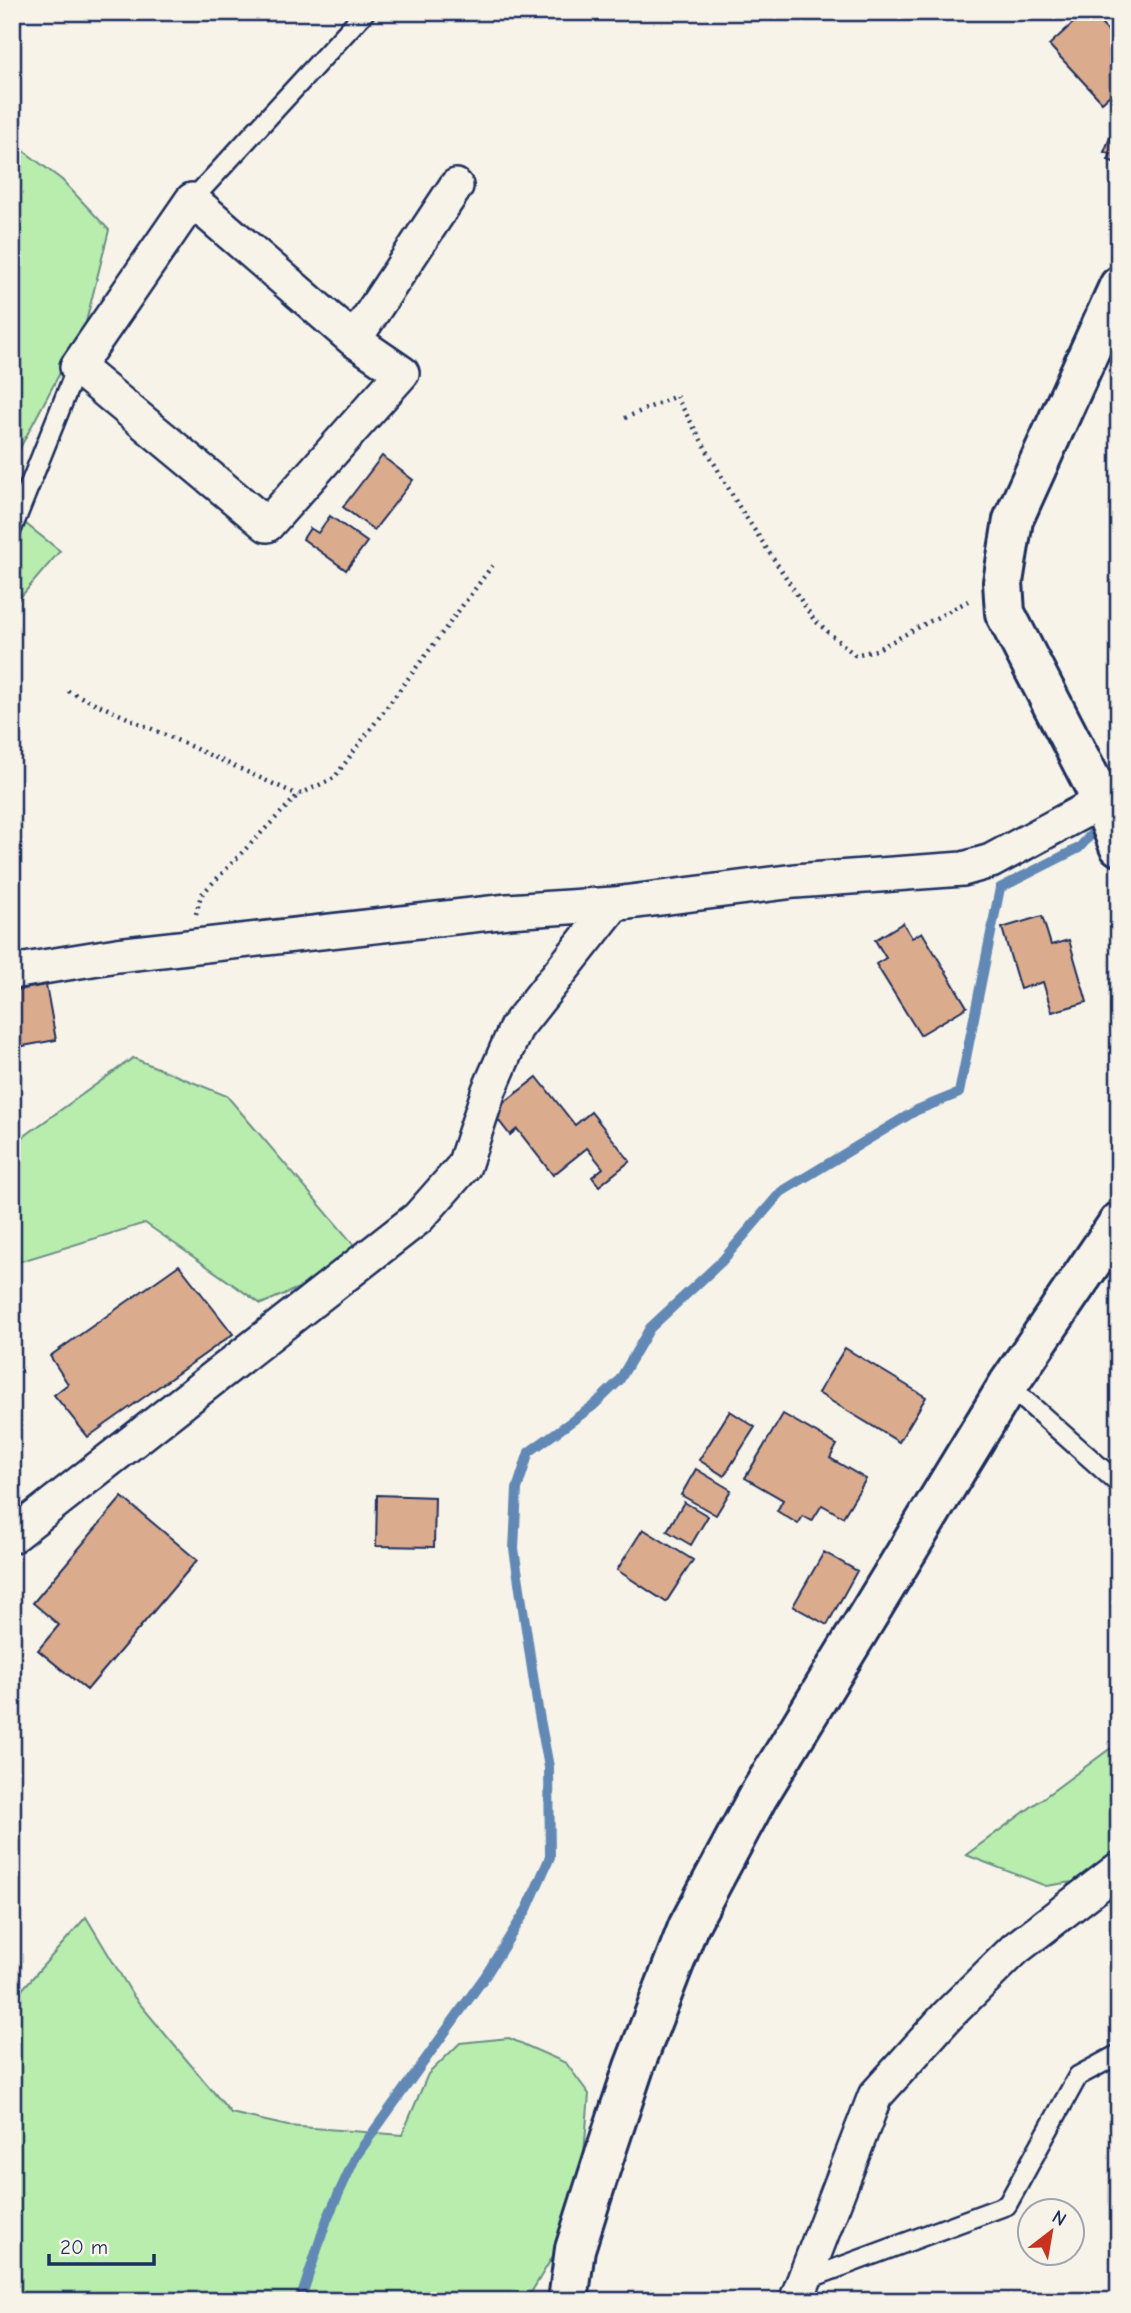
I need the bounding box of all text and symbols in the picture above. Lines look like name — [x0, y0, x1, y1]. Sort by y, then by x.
north arrow — [1016, 2198, 1086, 2268]
text: N — [1048, 2206, 1070, 2231]
scale bar — [49, 2222, 154, 2266]
text: 20 m — [60, 2235, 108, 2259]

